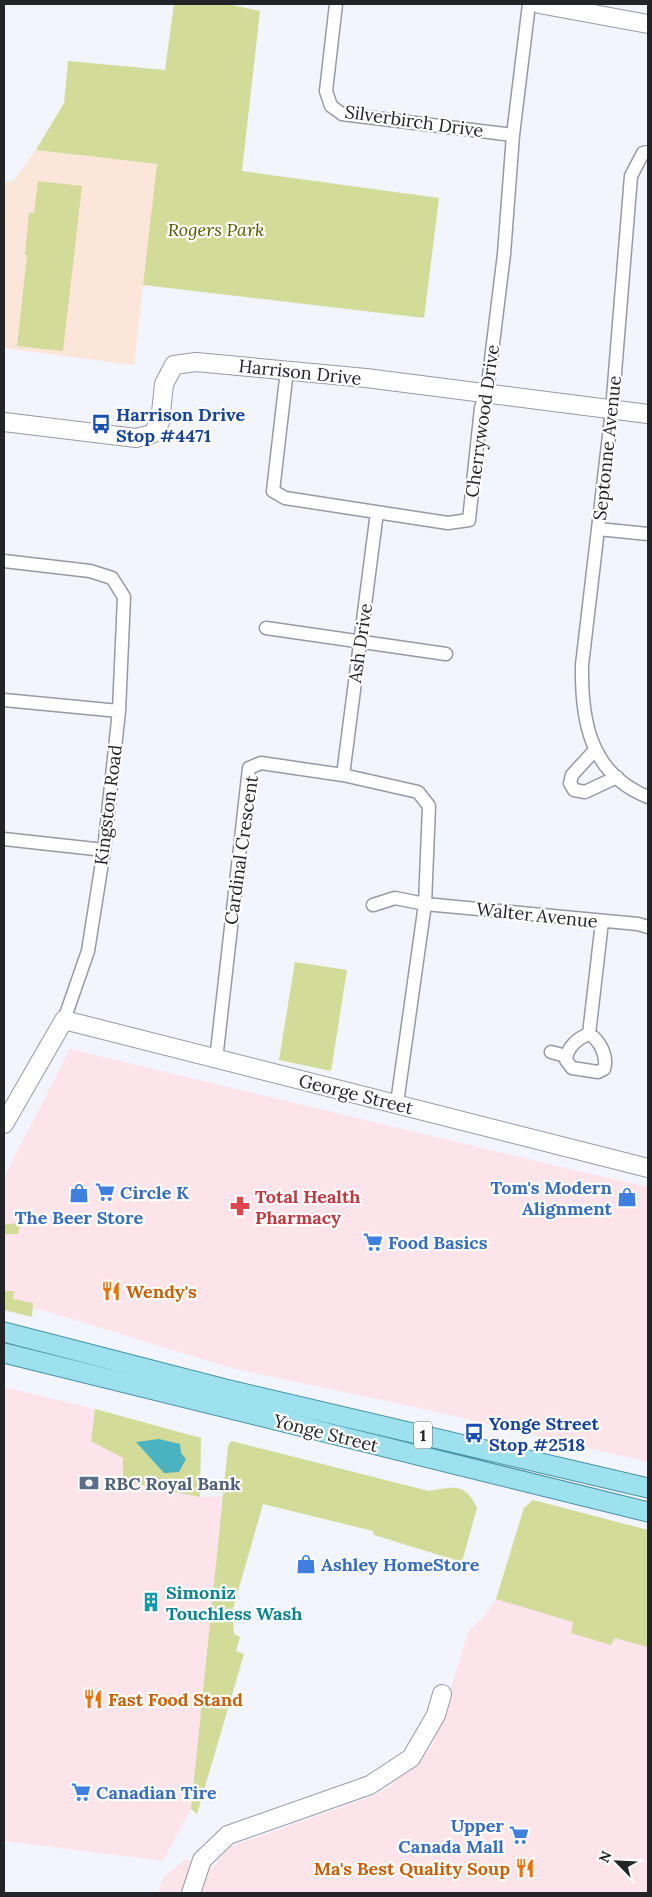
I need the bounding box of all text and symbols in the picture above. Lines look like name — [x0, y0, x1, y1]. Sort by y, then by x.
street label: Silverbirch Drive — [343, 100, 485, 142]
park label: Rogers Park — [168, 218, 264, 241]
street label: Cherrywood Drive — [460, 343, 504, 499]
street label: Harrison Drive — [237, 354, 363, 390]
street label: Septonne Avenue — [588, 374, 626, 522]
place label: Harrison Drive Stop #4471 — [116, 403, 246, 447]
bus stop icon: Harrison Drive Stop #4471 — [90, 413, 112, 435]
street label: Ash Drive — [343, 601, 377, 685]
street label: Kingston Road — [89, 743, 127, 867]
street label: Cardinal Crescent — [219, 774, 263, 926]
street label: Walter Avenue — [475, 897, 599, 933]
street label: George Street — [296, 1069, 416, 1119]
place label: Tom's Modern Alignment — [490, 1176, 613, 1220]
supermarket icon: Circle K — [94, 1181, 116, 1203]
place label: Circle K — [120, 1181, 189, 1204]
shop icon: The Beer Store — [68, 1182, 90, 1204]
place label: Total Health Pharmacy — [255, 1185, 361, 1229]
shop icon: Tom's Modern Alignment — [616, 1186, 638, 1208]
pharmacy icon: Total Health Pharmacy — [229, 1195, 251, 1217]
place label: The Beer Store — [15, 1206, 143, 1229]
supermarket icon: Food Basics — [362, 1231, 384, 1253]
place label: Food Basics — [388, 1231, 488, 1254]
restaurant icon: Wendy's — [100, 1280, 122, 1302]
place label: Wendy's — [126, 1280, 197, 1303]
street label: Yonge Street — [270, 1409, 381, 1457]
place label: Yonge Street Stop #2518 — [489, 1412, 599, 1456]
road number: 1 — [414, 1422, 432, 1448]
bus stop icon: Yonge Street Stop #2518 — [463, 1422, 485, 1444]
bank icon: RBC Royal Bank — [78, 1472, 100, 1494]
place label: RBC Royal Bank — [104, 1472, 241, 1495]
shop icon: Ashley HomeStore — [295, 1553, 317, 1575]
place label: Ashley HomeStore — [321, 1553, 480, 1576]
place label: Simoniz Touchless Wash — [166, 1581, 302, 1625]
building icon: Simoniz Touchless Wash — [140, 1591, 162, 1613]
restaurant icon: Fast Food Stand — [82, 1688, 104, 1710]
place label: Fast Food Stand — [108, 1688, 243, 1711]
supermarket icon: Canadian Tire — [70, 1781, 92, 1803]
place label: Canadian Tire — [96, 1781, 217, 1804]
place label: Upper Canada Mall — [398, 1814, 504, 1858]
supermarket icon: Upper Canada Mall — [508, 1824, 530, 1846]
north arrow — [592, 1837, 642, 1887]
text: N — [595, 1848, 616, 1865]
place label: Ma's Best Quality Soup — [314, 1857, 510, 1880]
restaurant icon: Ma's Best Quality Soup — [514, 1857, 536, 1879]

